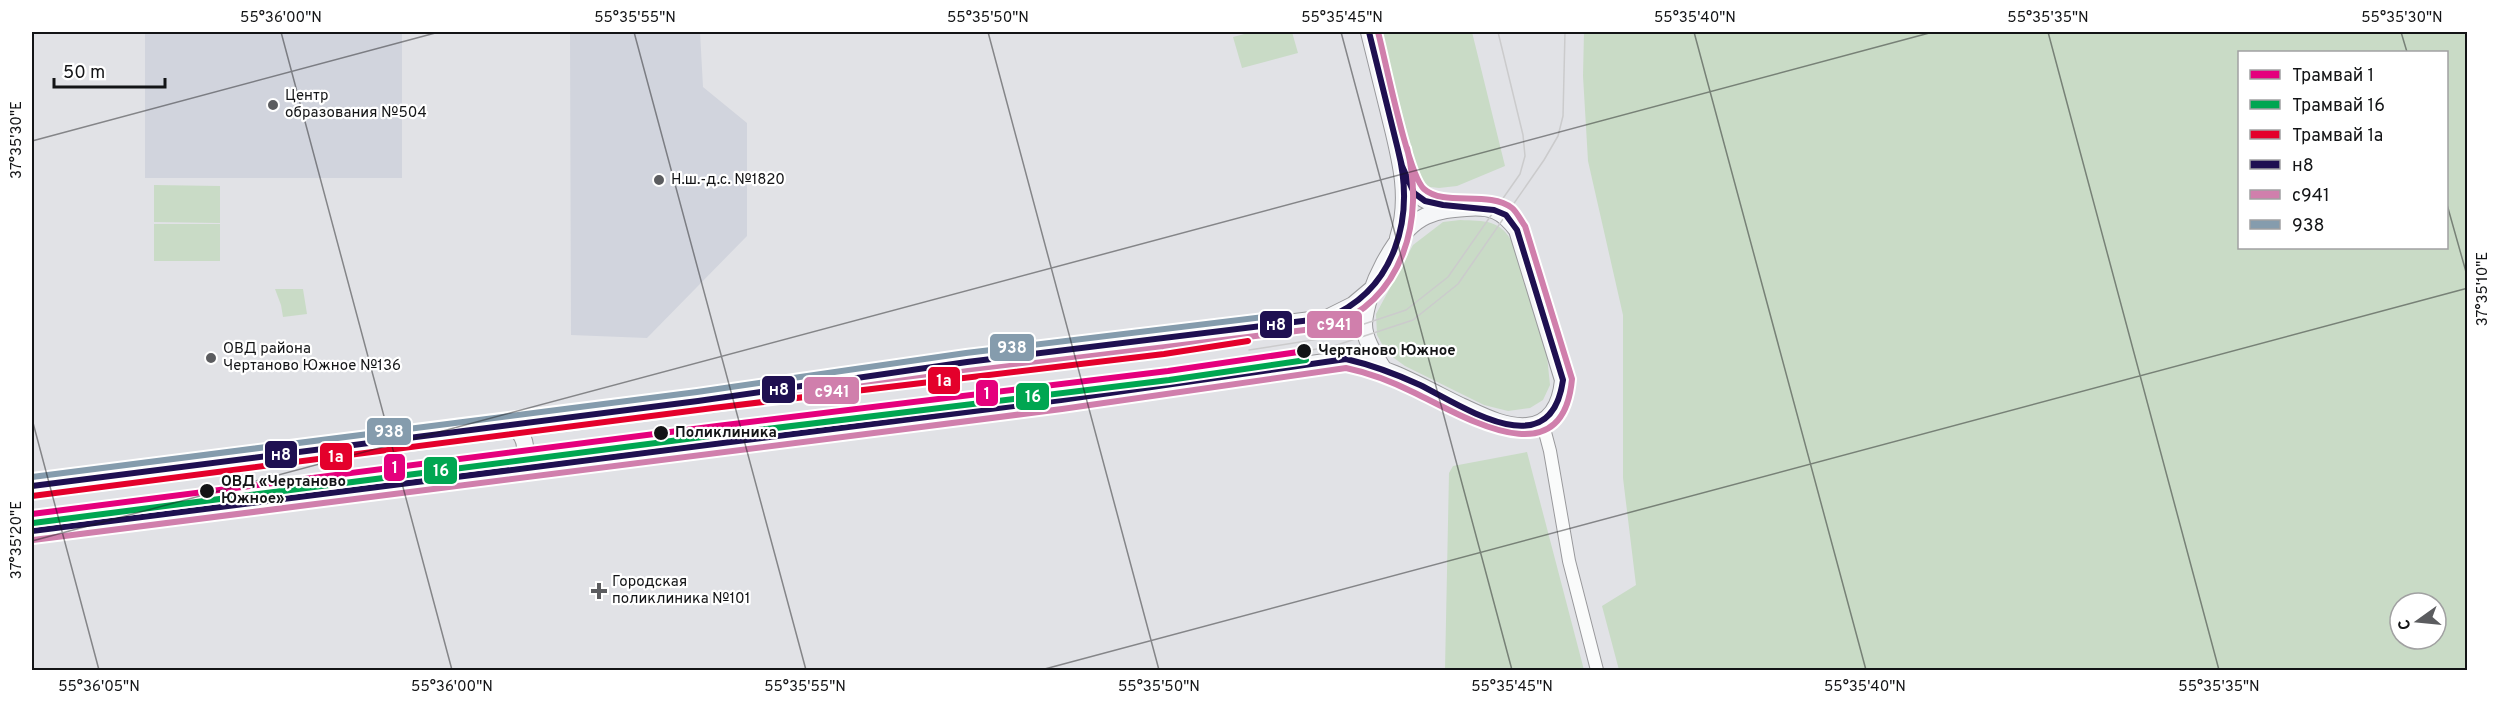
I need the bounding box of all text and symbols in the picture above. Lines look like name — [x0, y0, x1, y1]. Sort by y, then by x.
text: 55°36'00"N — [240, 9, 322, 28]
text: 55°35'55"N — [594, 9, 676, 28]
text: 55°35'50"N — [947, 9, 1029, 28]
text: 55°35'45"N — [1301, 9, 1383, 28]
text: 55°35'40"N — [1654, 9, 1736, 28]
text: 55°35'35"N — [2007, 9, 2089, 28]
text: 55°35'30"N — [2361, 9, 2443, 28]
scale bar — [54, 51, 165, 89]
legend — [2238, 51, 2448, 249]
text: 50 m — [63, 62, 105, 85]
text: Трамвай 1 — [2292, 65, 2374, 88]
place label: Центр образования №504 — [285, 87, 427, 123]
text: Трамвай 16 — [2292, 95, 2385, 118]
marker: Центр образования №504 — [266, 98, 280, 112]
text: 37°35'30"E — [8, 101, 27, 179]
text: Трамвай 1а — [2292, 125, 2383, 148]
text: н8 — [2292, 155, 2314, 178]
place label: Н.ш.-д.с. №1820 — [671, 171, 785, 190]
marker: Н.ш.-д.с. №1820 — [652, 173, 666, 187]
text: с941 — [2292, 185, 2330, 208]
text: 938 — [2292, 215, 2325, 238]
text: 37°35'10"E — [2474, 252, 2493, 326]
line badge: н8 — [1259, 310, 1293, 339]
line badge: с941 — [1306, 310, 1363, 339]
text: н8 — [1266, 316, 1286, 336]
text: с941 — [1316, 316, 1352, 336]
line badge: 938 — [989, 333, 1035, 362]
text: 938 — [997, 339, 1027, 359]
place label: ОВД района Чертаново Южное №136 — [223, 340, 401, 376]
marker: Чертаново Южное — [1295, 342, 1313, 360]
place label: Чертаново Южное — [1318, 342, 1456, 361]
marker: ОВД района Чертаново Южное №136 — [204, 351, 218, 365]
line badge: 1а — [927, 366, 961, 395]
text: 1а — [936, 372, 952, 392]
line badge: н8 — [761, 375, 796, 404]
line badge: с941 — [803, 376, 860, 405]
line badge: 1 — [975, 379, 999, 407]
text: н8 — [769, 381, 789, 401]
line badge: 16 — [1015, 382, 1050, 411]
text: с941 — [814, 383, 850, 403]
text: 1 — [984, 385, 990, 405]
text: 16 — [1025, 388, 1041, 408]
line badge: 938 — [366, 417, 412, 446]
text: 938 — [374, 423, 404, 443]
marker: Поликлиника — [652, 424, 670, 442]
place label: Поликлиника — [675, 424, 777, 443]
line badge: н8 — [264, 440, 298, 469]
line badge: 1а — [319, 442, 353, 471]
text: н8 — [271, 446, 291, 466]
text: 1а — [328, 448, 344, 468]
line badge: 1 — [383, 453, 406, 482]
line badge: 16 — [423, 456, 458, 485]
text: 1 — [392, 459, 398, 479]
text: 16 — [433, 462, 449, 482]
place label: ОВД «Чертаново Южное» — [221, 473, 346, 509]
marker: ОВД «Чертаново Южное» — [198, 482, 216, 500]
text: 37°35'20"E — [8, 501, 27, 579]
place label: Городская поликлиника №101 — [612, 573, 750, 609]
marker: Городская поликлиника №101 — [590, 582, 608, 600]
north arrow — [2388, 591, 2448, 651]
text: С — [2394, 617, 2416, 632]
text: 55°36'05"N — [58, 678, 140, 697]
text: 55°36'00"N — [411, 678, 493, 697]
text: 55°35'55"N — [764, 678, 846, 697]
text: 55°35'50"N — [1118, 678, 1200, 697]
text: 55°35'45"N — [1471, 678, 1553, 697]
text: 55°35'40"N — [1824, 678, 1906, 697]
text: 55°35'35"N — [2178, 678, 2260, 697]

